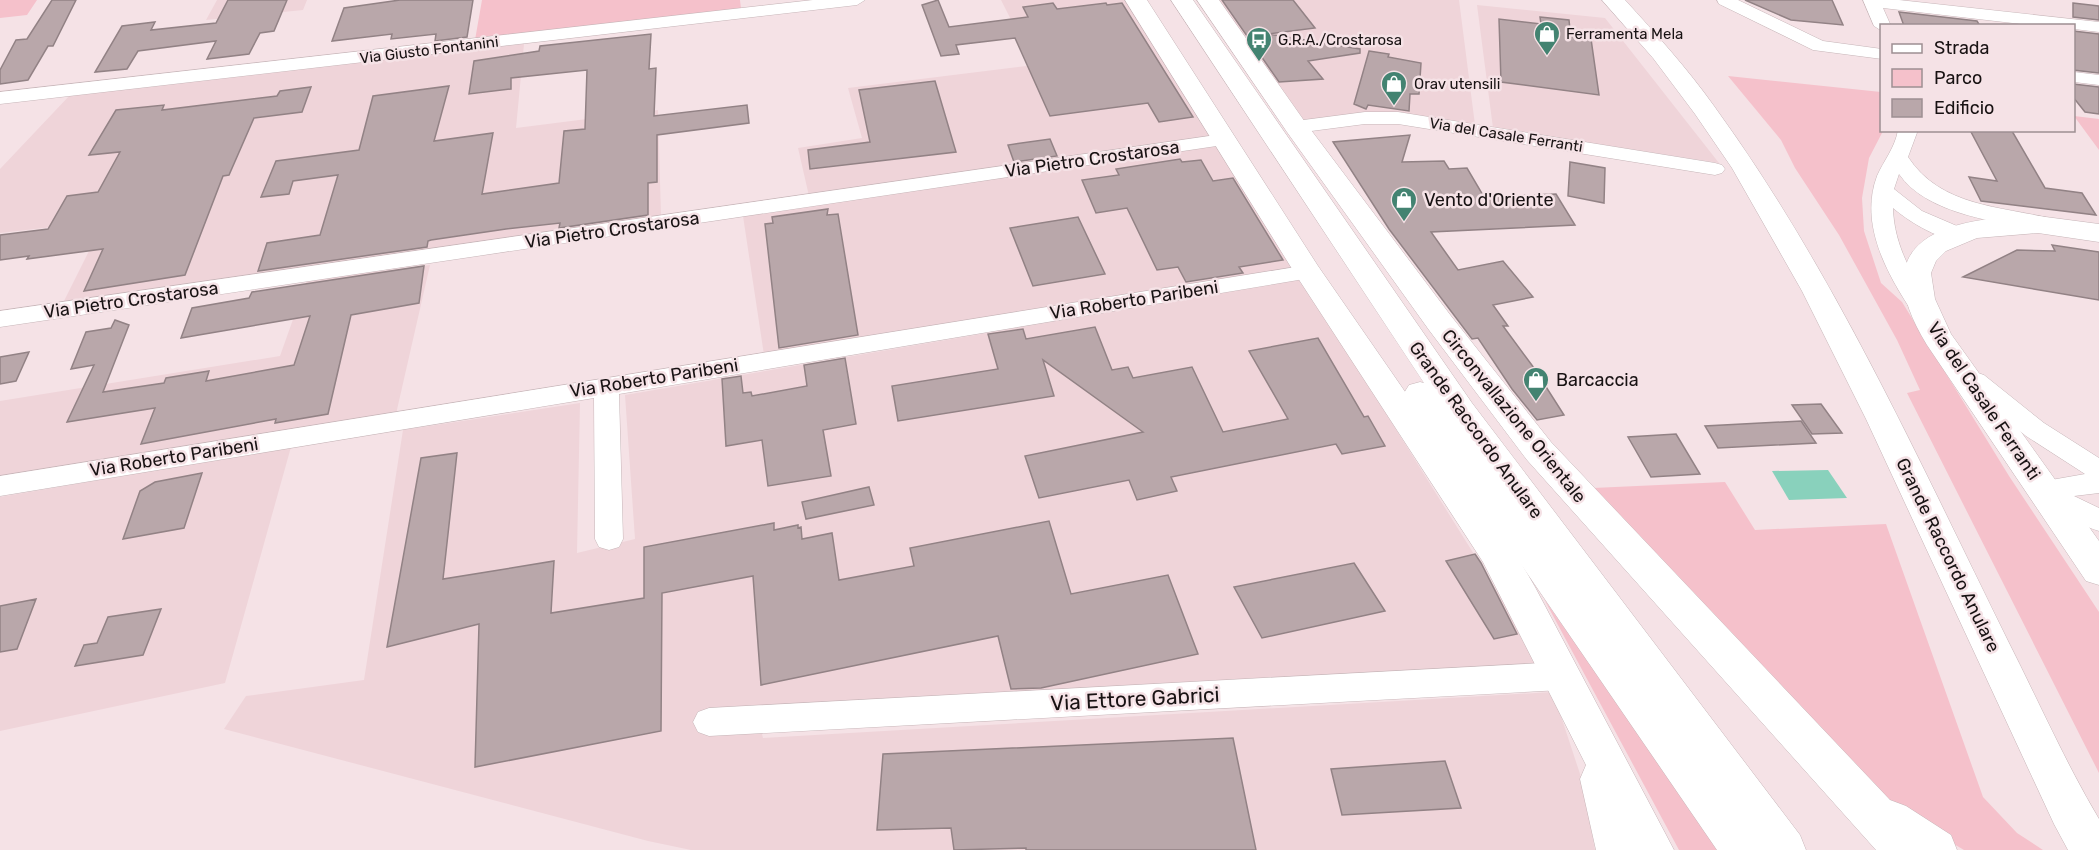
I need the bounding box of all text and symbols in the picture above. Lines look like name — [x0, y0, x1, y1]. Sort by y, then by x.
shop icon: Ferramenta Mela — [1532, 19, 1562, 57]
legend — [1880, 24, 2075, 132]
bus stop icon: G.R.A./Crostarosa — [1244, 25, 1274, 63]
place label: Ferramenta Mela — [1566, 25, 1683, 43]
place label: G.R.A./Crostarosa — [1278, 31, 1402, 49]
street label: Via Giusto Fontanini — [359, 33, 499, 67]
text: Strada — [1934, 37, 1990, 59]
text: Parco — [1934, 67, 1982, 89]
shop icon: Orav utensili — [1379, 69, 1409, 107]
place label: Orav utensili — [1414, 75, 1500, 93]
text: Edificio — [1934, 97, 1994, 119]
street label: Via del Casale Ferranti — [1428, 114, 1584, 156]
street label: Via Pietro Crostarosa — [1003, 136, 1181, 182]
shop icon: Vento d'Oriente — [1389, 185, 1419, 223]
place label: Vento d'Oriente — [1424, 189, 1553, 211]
street label: Via Pietro Crostarosa — [523, 207, 701, 253]
street label: Via Roberto Paribeni — [1048, 276, 1220, 324]
street label: Via Pietro Crostarosa — [42, 277, 220, 323]
street label: Via del Casale Ferranti — [1923, 318, 2045, 484]
street label: Circonvallazione Orientale — [1437, 325, 1591, 507]
street label: Grande Raccordo Anulare — [1404, 337, 1548, 523]
street label: Via Roberto Paribeni — [568, 354, 740, 402]
shop icon: Barcaccia — [1521, 365, 1551, 403]
place label: Barcaccia — [1556, 369, 1639, 391]
street label: Via Roberto Paribeni — [88, 433, 260, 481]
street label: Grande Raccordo Anulare — [1891, 454, 2005, 656]
street label: Via Ettore Gabrici — [1050, 682, 1220, 715]

